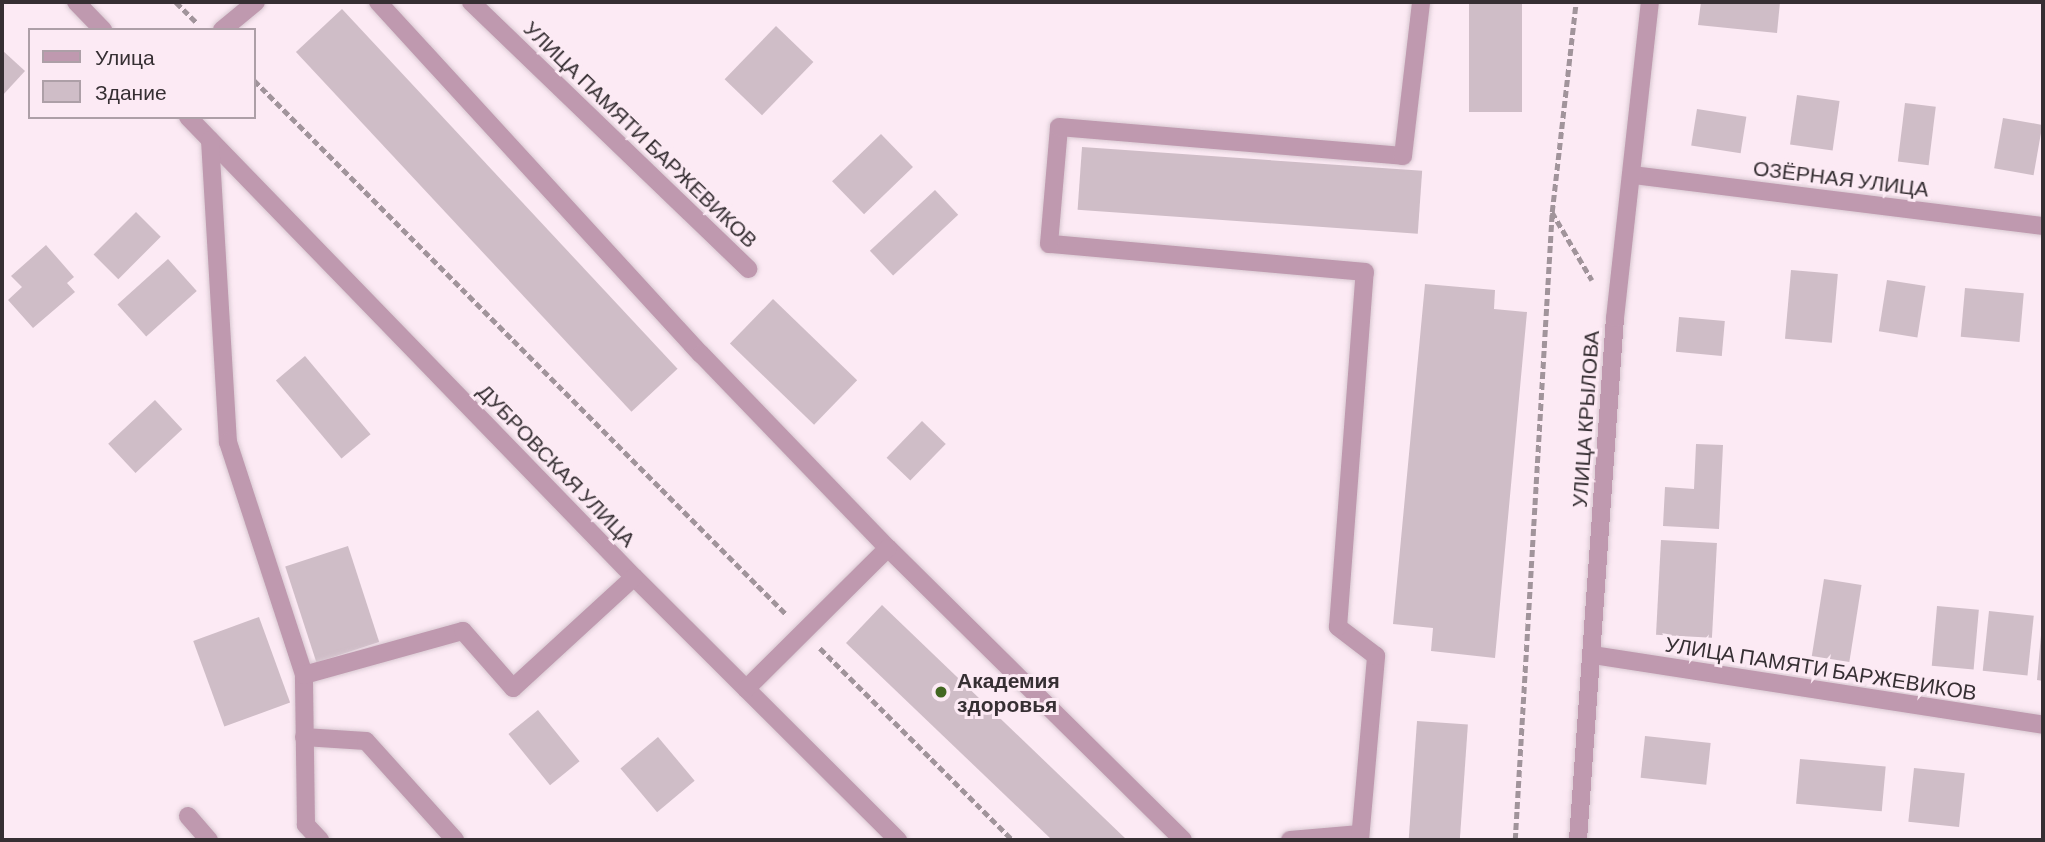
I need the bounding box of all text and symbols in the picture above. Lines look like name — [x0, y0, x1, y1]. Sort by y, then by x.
street label: УЛИЦА ПАМЯТИ БАРЖЕВИКОВ — [519, 16, 763, 252]
legend — [28, 28, 256, 119]
text: Улица — [95, 44, 155, 69]
text: Здание — [95, 79, 167, 104]
street label: ОЗЁРНАЯ УЛИЦА — [1752, 155, 1930, 201]
street label: УЛИЦА КРЫЛОВА — [1566, 330, 1604, 508]
street label: ДУБРОВСКАЯ УЛИЦА — [473, 378, 641, 552]
street label: УЛИЦА ПАМЯТИ БАРЖЕВИКОВ — [1663, 631, 1979, 705]
place label: Академия здоровья — [957, 667, 1060, 717]
marker: Академия здоровья — [931, 682, 951, 702]

